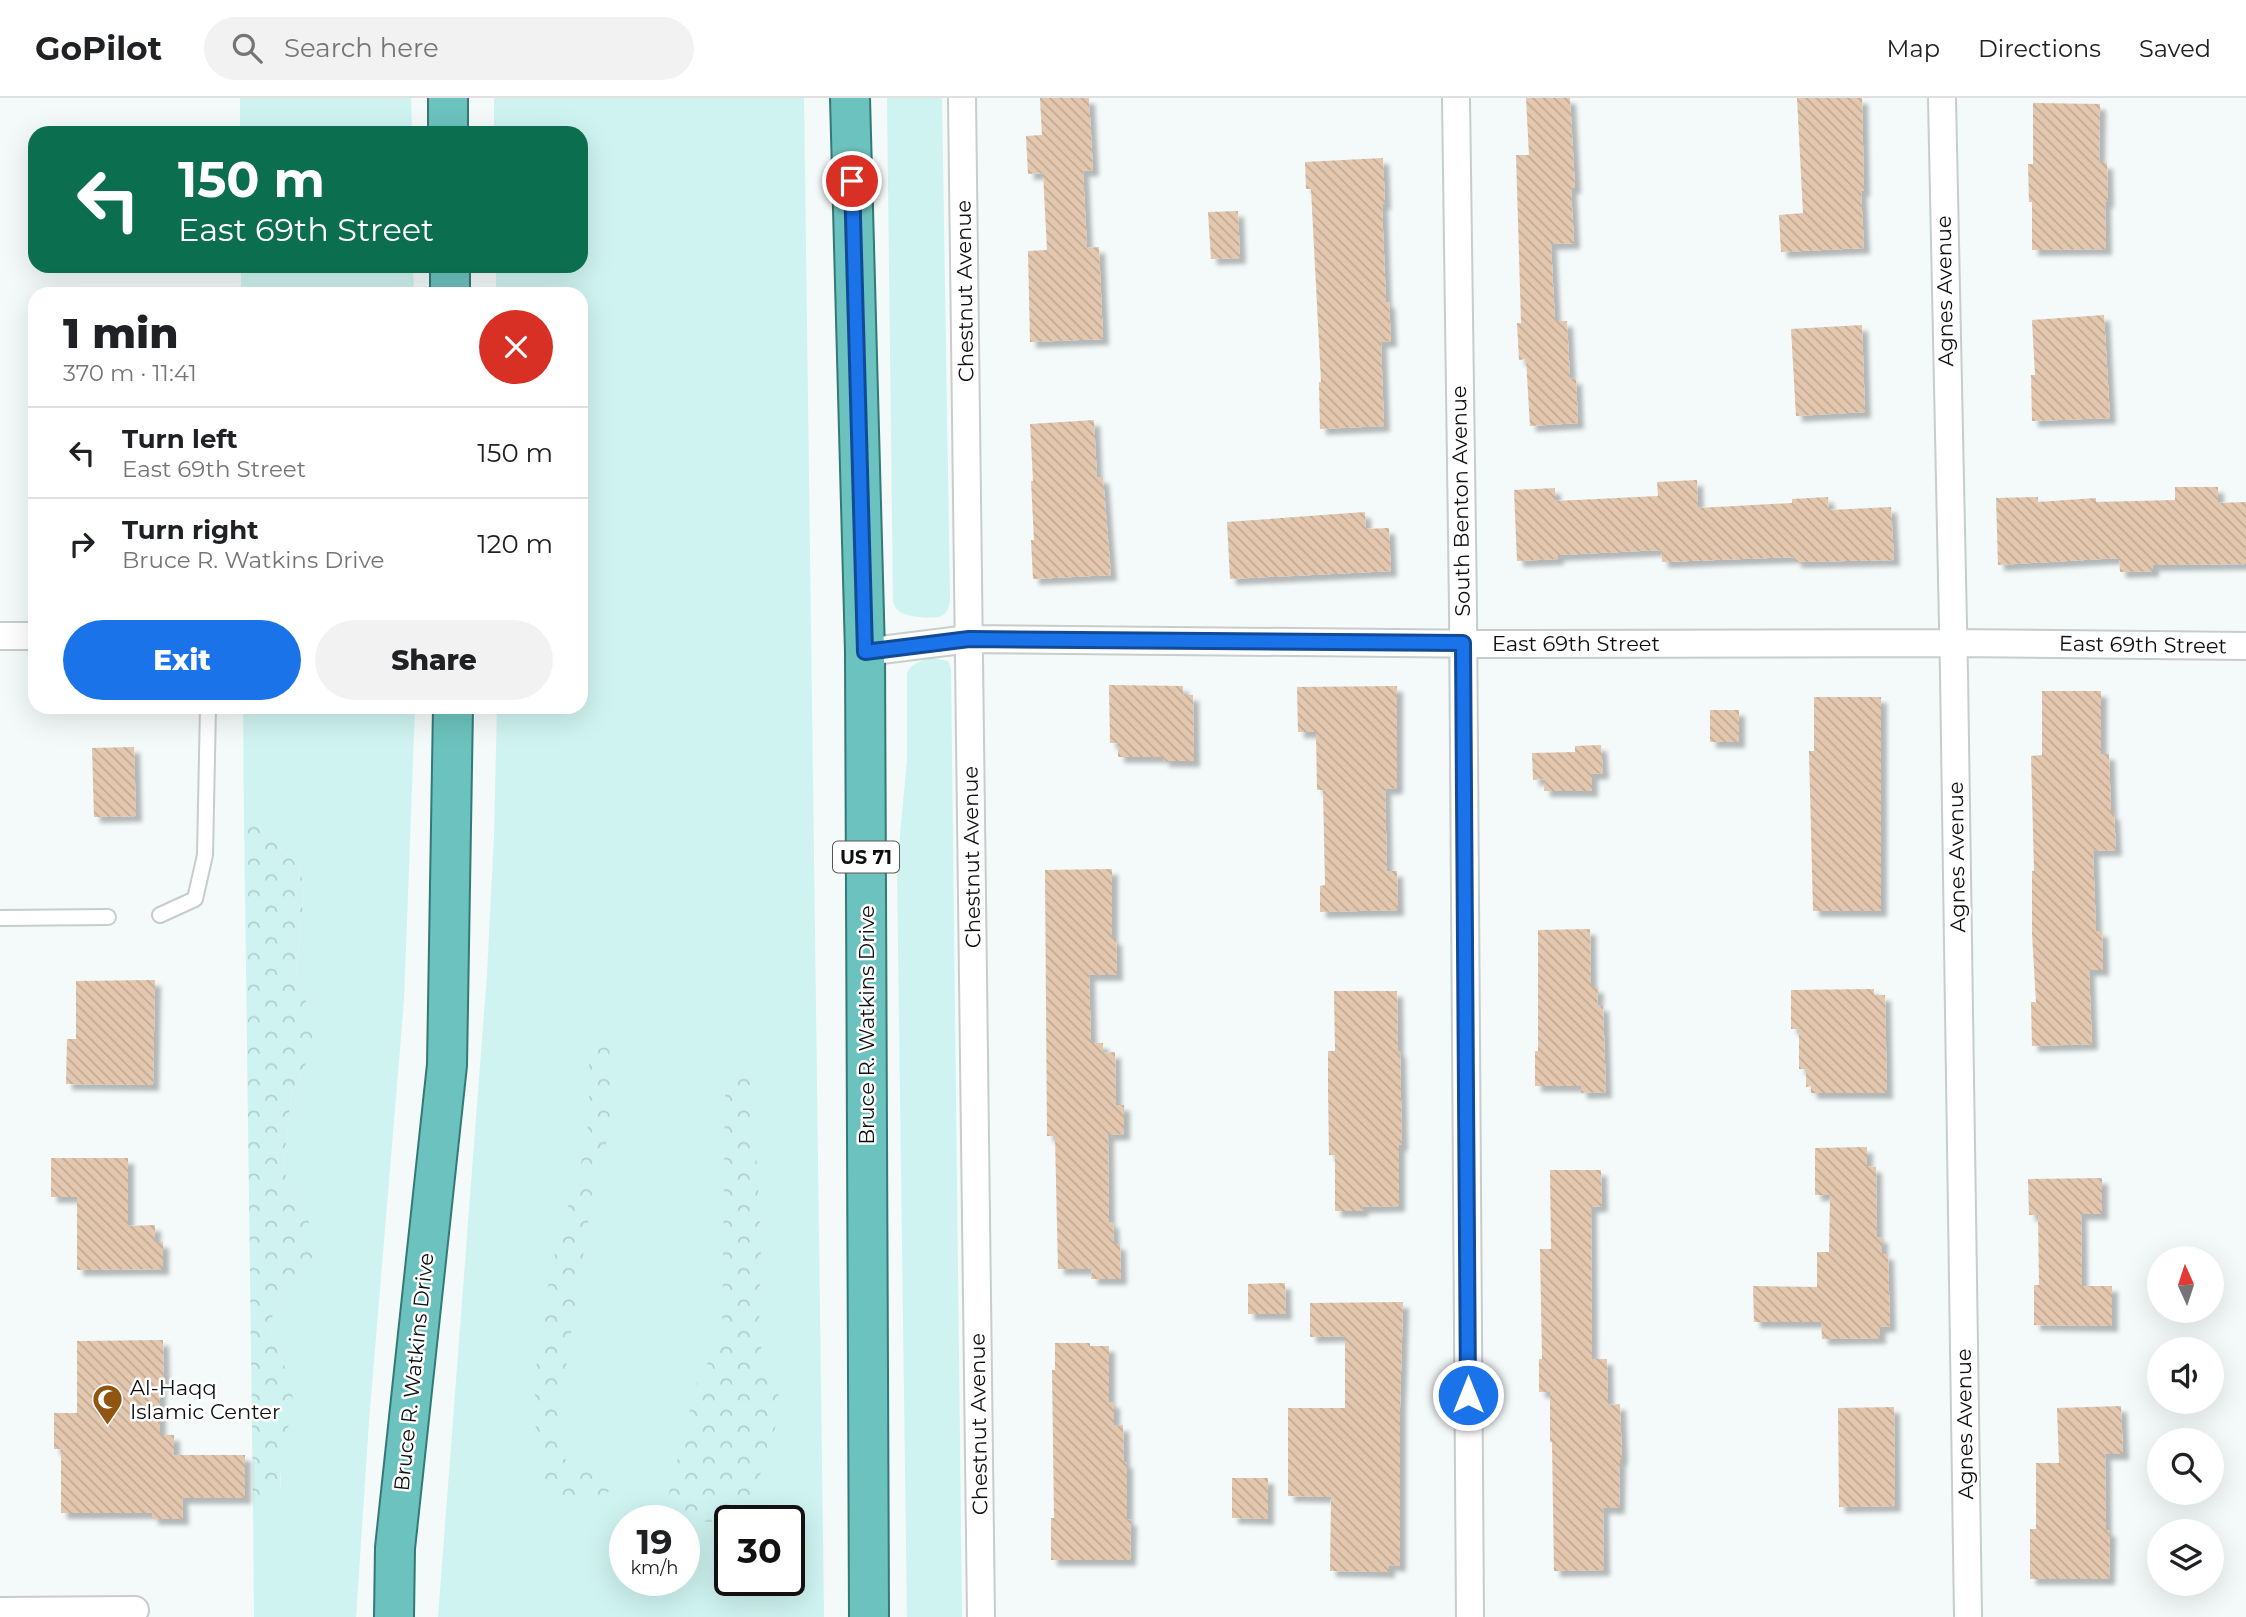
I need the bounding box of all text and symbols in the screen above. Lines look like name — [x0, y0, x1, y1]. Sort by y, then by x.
search box — [204, 17, 694, 80]
text: GoPilot — [35, 28, 162, 68]
icon: search — [228, 29, 266, 67]
text: Search here — [284, 32, 439, 64]
text: Map — [1887, 34, 1940, 63]
text: Directions — [1978, 34, 2101, 63]
text: Saved — [2139, 34, 2211, 63]
text: 150 m — [178, 150, 325, 209]
pin — [822, 151, 882, 211]
icon: left — [63, 154, 154, 245]
icon: arrive — [833, 162, 871, 200]
street label: Chestnut Avenue — [950, 200, 979, 382]
text: East 69th Street — [178, 210, 434, 249]
street label: Agnes Avenue — [1931, 215, 1958, 367]
text: 1 min — [63, 307, 179, 359]
button: close — [479, 310, 553, 384]
text: 370 m · 11:41 — [63, 359, 197, 387]
street label: South Benton Avenue — [1446, 385, 1475, 617]
text: Turn left — [122, 423, 238, 455]
icon: left — [63, 434, 101, 472]
text: 150 m — [477, 437, 553, 469]
text: East 69th Street — [122, 455, 306, 483]
text: Turn right — [122, 514, 258, 546]
icon: right — [63, 525, 101, 563]
text: 120 m — [477, 528, 553, 560]
text: Bruce R. Watkins Drive — [122, 546, 384, 574]
button: Exit — [63, 620, 301, 700]
button: Share — [315, 620, 553, 700]
street label: East 69th Street — [1492, 631, 1660, 656]
street label: East 69th Street — [2059, 631, 2227, 658]
street label: Chestnut Avenue — [957, 766, 986, 948]
street label: Agnes Avenue — [1943, 781, 1970, 933]
road number: US 71 — [833, 842, 899, 872]
street label: Bruce R. Watkins Drive — [854, 905, 879, 1145]
north arrow — [2147, 1246, 2224, 1323]
map controls — [2147, 1246, 2224, 1596]
street label: Bruce R. Watkins Drive — [389, 1252, 438, 1492]
street label: Chestnut Avenue — [964, 1333, 993, 1515]
button: sound — [2147, 1337, 2224, 1414]
street label: Agnes Avenue — [1951, 1348, 1978, 1500]
position arrow — [1431, 1358, 1505, 1432]
place label: Al-Haqq Islamic Center — [130, 1375, 280, 1424]
mosque icon: Al-Haqq Islamic Center — [90, 1383, 124, 1427]
button: search — [2147, 1428, 2224, 1505]
speed limit sign: 30 — [714, 1505, 805, 1596]
button: layers — [2147, 1519, 2224, 1596]
text: 19 — [636, 1520, 673, 1563]
text: km/h — [630, 1557, 679, 1579]

